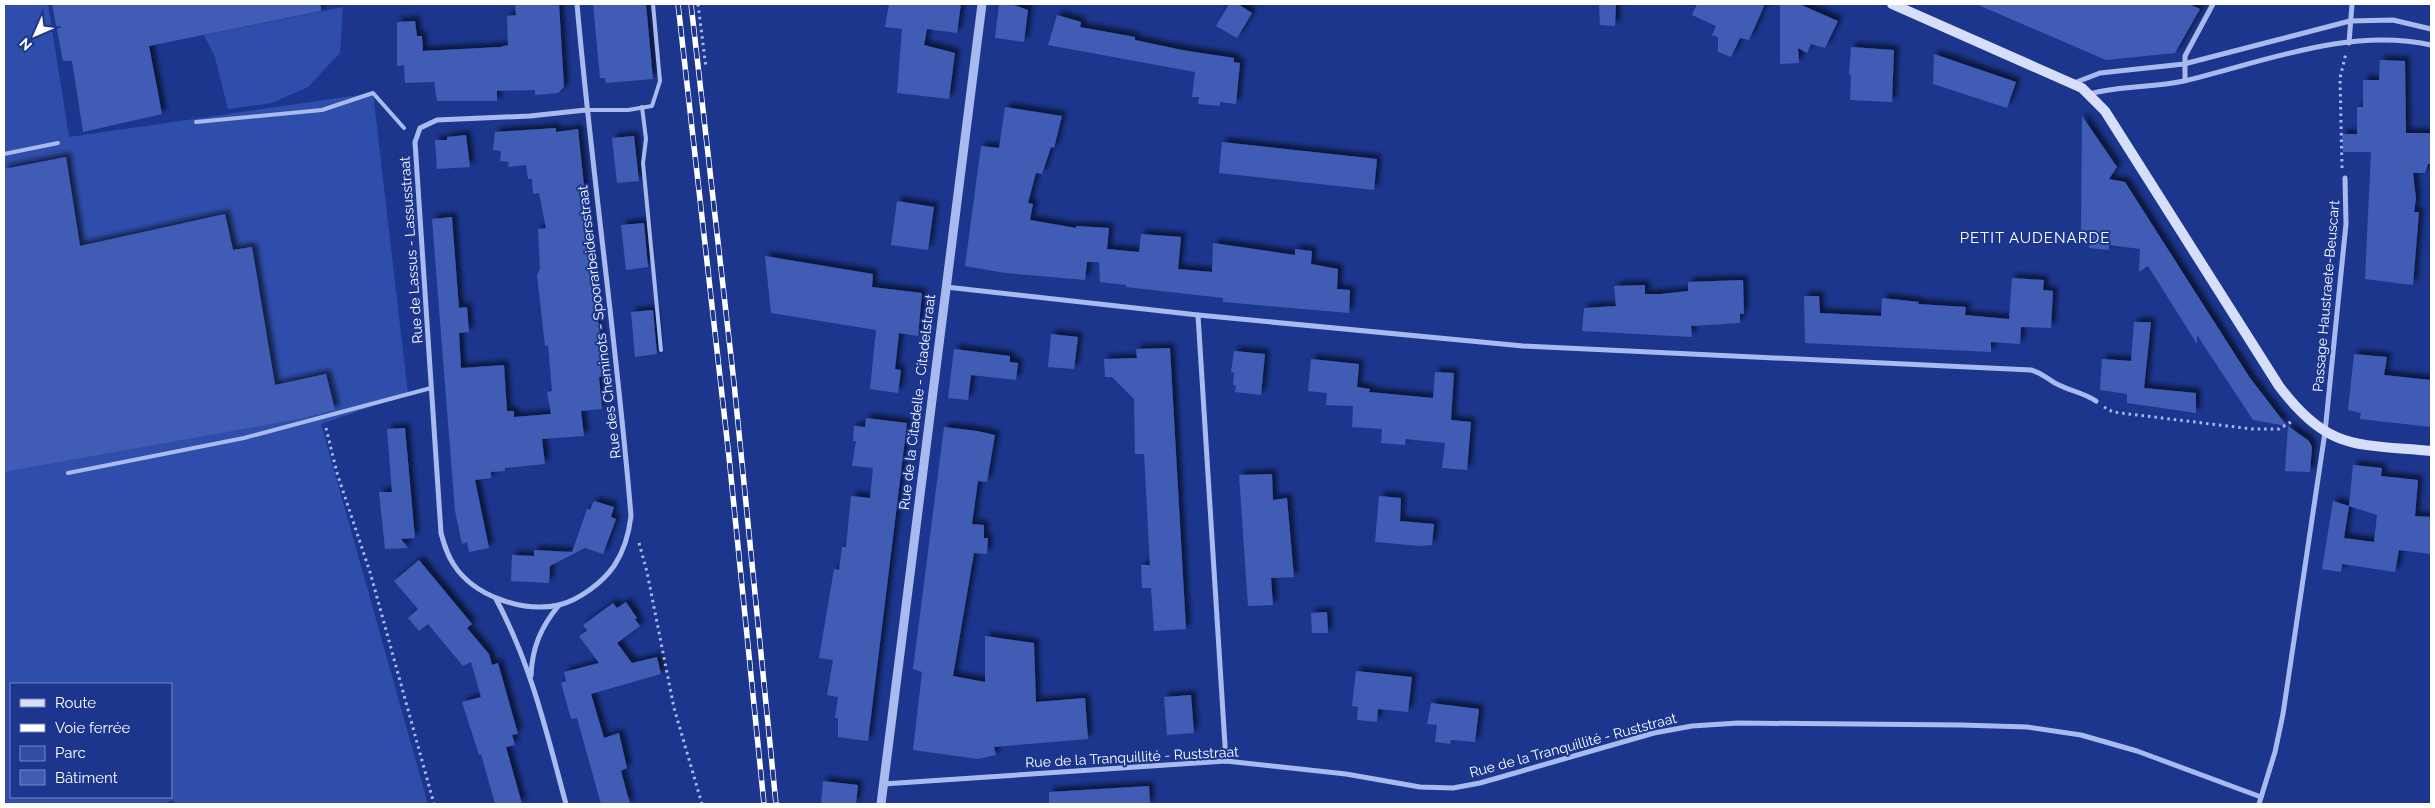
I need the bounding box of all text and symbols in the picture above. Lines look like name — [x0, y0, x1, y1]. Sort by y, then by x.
north arrow — [10, 10, 60, 60]
text: N — [16, 35, 35, 54]
street label: Rue de Lassus - Lassusstraat — [396, 156, 426, 344]
street label: Rue des Cheminots - Spoorarbeidersstraat — [574, 184, 624, 460]
street label: Passage Haustraete-Beuscart — [2310, 199, 2342, 393]
district label: PETIT AUDENARDE — [1960, 229, 2110, 247]
street label: Rue de la Citadelle - Citadelstraat — [896, 293, 938, 511]
legend — [10, 683, 172, 798]
text: Route — [55, 694, 96, 712]
street label: Rue de la Tranquillité - Ruststraat — [1468, 710, 1679, 780]
text: Voie ferrée — [55, 719, 131, 737]
street label: Rue de la Tranquillité - Ruststraat — [1025, 743, 1239, 771]
text: Parc — [55, 744, 86, 762]
text: Bâtiment — [55, 769, 118, 787]

